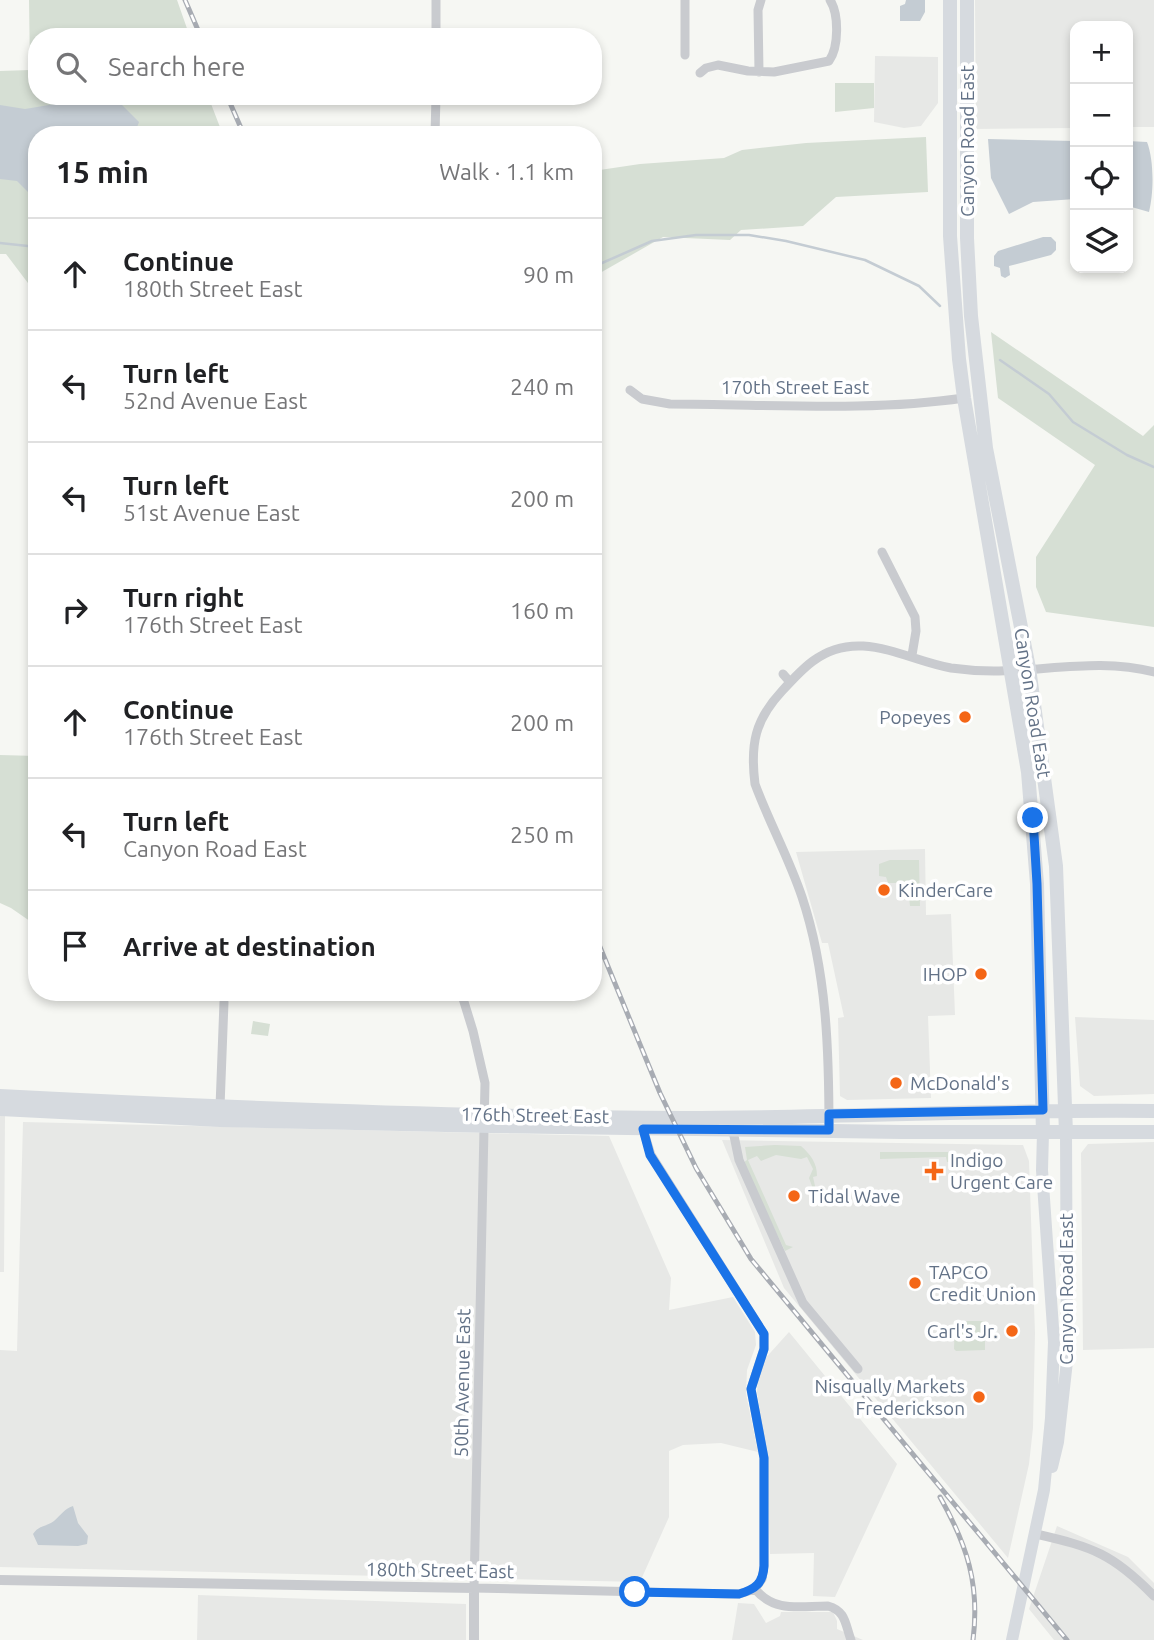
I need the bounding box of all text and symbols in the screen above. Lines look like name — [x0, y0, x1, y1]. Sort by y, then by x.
map controls — [1070, 21, 1133, 273]
button: + — [1070, 21, 1133, 84]
search box — [28, 28, 602, 105]
icon: search — [52, 48, 90, 86]
text: Search here — [108, 52, 245, 81]
street label: Canyon Road East — [956, 65, 978, 217]
button: − — [1070, 84, 1133, 147]
button: locate — [1070, 147, 1133, 210]
text: 15 min — [56, 155, 149, 189]
text: Walk · 1.1 km — [439, 159, 574, 184]
button: layers — [1070, 210, 1133, 273]
text: Continue — [123, 247, 234, 276]
icon: ahead — [56, 255, 94, 293]
text: 90 m — [523, 262, 574, 287]
text: 180th Street East — [123, 276, 303, 301]
text: Turn left — [123, 359, 229, 388]
icon: left — [56, 367, 94, 405]
text: 240 m — [510, 374, 574, 399]
street label: 170th Street East — [721, 376, 870, 398]
text: 52nd Avenue East — [123, 388, 307, 413]
text: Turn left — [123, 471, 229, 500]
icon: left — [56, 479, 94, 517]
text: 200 m — [510, 486, 574, 511]
text: 51st Avenue East — [123, 500, 300, 525]
text: Turn right — [123, 583, 244, 612]
icon: right — [56, 591, 94, 629]
text: 160 m — [510, 598, 574, 623]
text: 176th Street East — [123, 612, 303, 637]
street label: Canyon Road East — [1010, 626, 1056, 780]
text: Continue — [123, 695, 234, 724]
icon: ahead — [56, 703, 94, 741]
place label: Popeyes — [879, 706, 951, 728]
marker: Popeyes — [957, 709, 973, 725]
text: 200 m — [510, 710, 574, 735]
text: 176th Street East — [123, 724, 303, 749]
route end — [1017, 802, 1048, 833]
text: Turn left — [123, 807, 229, 836]
icon: left — [56, 815, 94, 853]
text: 250 m — [510, 822, 574, 847]
text: Canyon Road East — [123, 836, 307, 861]
place label: KinderCare — [898, 879, 993, 901]
marker: KinderCare — [876, 882, 892, 898]
icon: arrive — [56, 927, 94, 965]
text: Arrive at destination — [123, 932, 376, 961]
place label: IHOP — [923, 963, 967, 985]
marker: IHOP — [973, 966, 989, 982]
place label: McDonald's — [910, 1072, 1009, 1094]
marker: McDonald's — [888, 1075, 904, 1091]
street label: 176th Street East — [461, 1103, 610, 1127]
place label: Indigo Urgent Care — [950, 1149, 1053, 1193]
marker: Indigo Urgent Care — [924, 1161, 944, 1181]
place label: Tidal Wave — [808, 1185, 900, 1207]
marker: Tidal Wave — [786, 1188, 802, 1204]
street label: Canyon Road East — [1055, 1213, 1077, 1365]
place label: TAPCO Credit Union — [929, 1261, 1036, 1305]
marker: TAPCO Credit Union — [907, 1275, 923, 1291]
street label: 50th Avenue East — [450, 1308, 474, 1457]
place label: Carl's Jr. — [927, 1320, 998, 1342]
marker: Carl's Jr. — [1004, 1323, 1020, 1339]
place label: Nisqually Markets Frederickson — [814, 1375, 965, 1419]
marker: Nisqually Markets Frederickson — [971, 1389, 987, 1405]
street label: 180th Street East — [366, 1558, 515, 1582]
route start — [619, 1576, 650, 1607]

